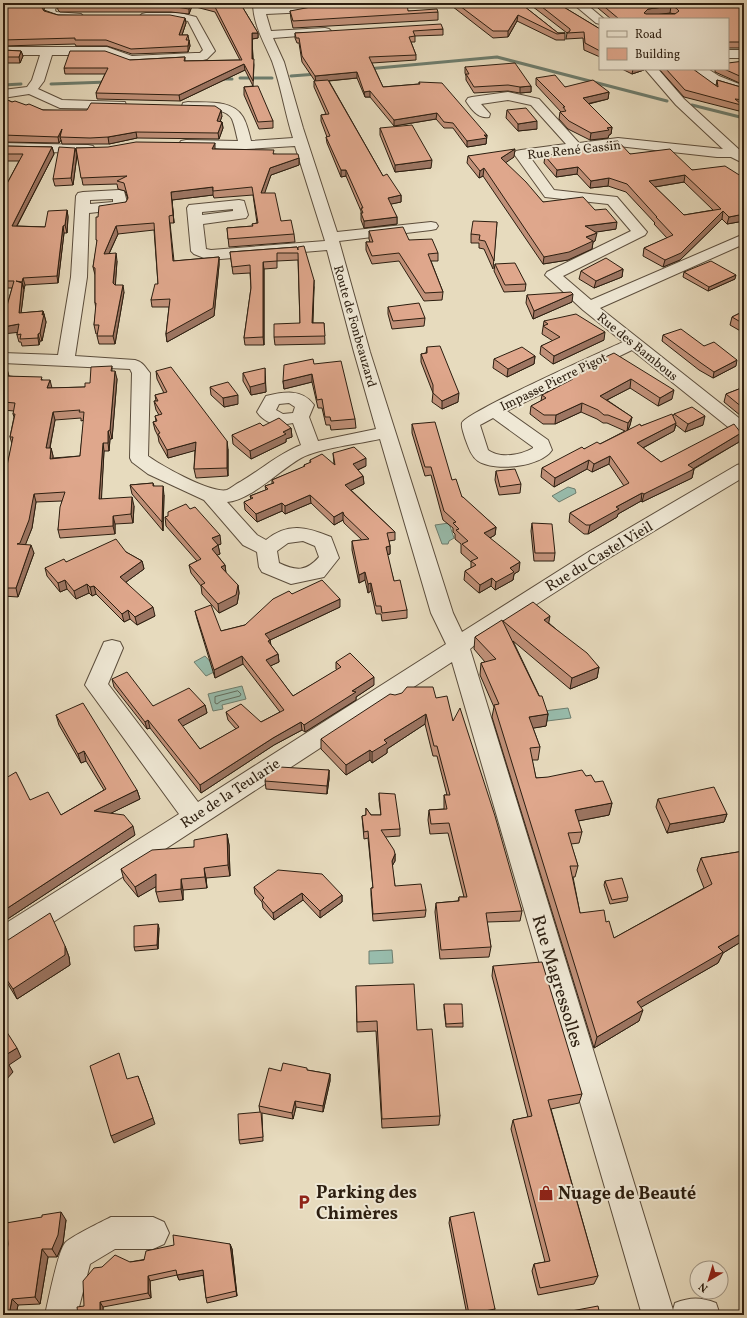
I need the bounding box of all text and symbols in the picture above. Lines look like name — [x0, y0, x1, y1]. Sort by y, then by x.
legend — [599, 18, 729, 70]
text: Road — [635, 27, 662, 43]
text: Building — [635, 47, 680, 63]
street label: Rue René Cassin — [526, 137, 622, 165]
street label: Route de Fonbeauzard — [328, 263, 380, 390]
street label: Rue des Bambous — [592, 309, 681, 386]
street label: Impasse Pierre Pigot — [497, 349, 611, 416]
street label: Rue du Castel Vieil — [542, 517, 657, 598]
street label: Rue de la Teularie — [177, 754, 285, 834]
street label: Rue Magressolles — [525, 912, 589, 1051]
place label: Parking des Chimères — [316, 1181, 417, 1227]
place label: Nuage de Beauté — [558, 1182, 696, 1207]
shop icon: Nuage de Beauté — [537, 1184, 555, 1202]
parking icon: Parking des Chimères — [295, 1193, 313, 1211]
north arrow — [689, 1260, 729, 1300]
text: N — [696, 1278, 712, 1295]

